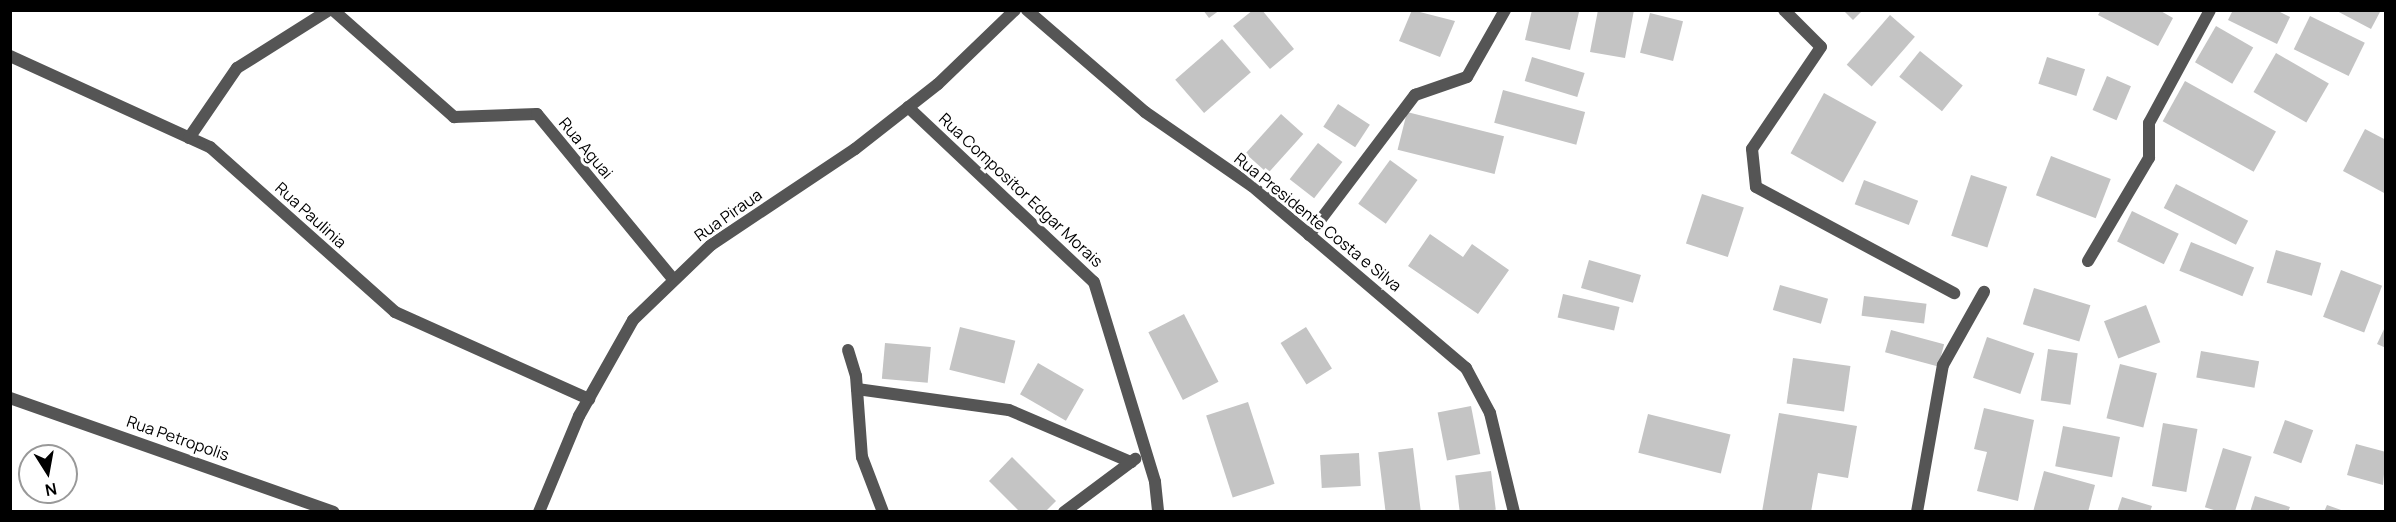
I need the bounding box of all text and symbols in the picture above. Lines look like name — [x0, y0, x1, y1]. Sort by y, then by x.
street label: Rua Compositor Edgar Morais — [935, 109, 1107, 271]
street label: Rua Aguai — [555, 114, 617, 182]
street label: Rua Presidente Costa e Silva — [1231, 149, 1405, 295]
street label: Rua Paulinia — [272, 178, 350, 252]
street label: Rua Piraua — [691, 185, 765, 245]
street label: Rua Petropolis — [124, 412, 232, 464]
north arrow — [18, 444, 78, 504]
text: N — [43, 478, 59, 502]

